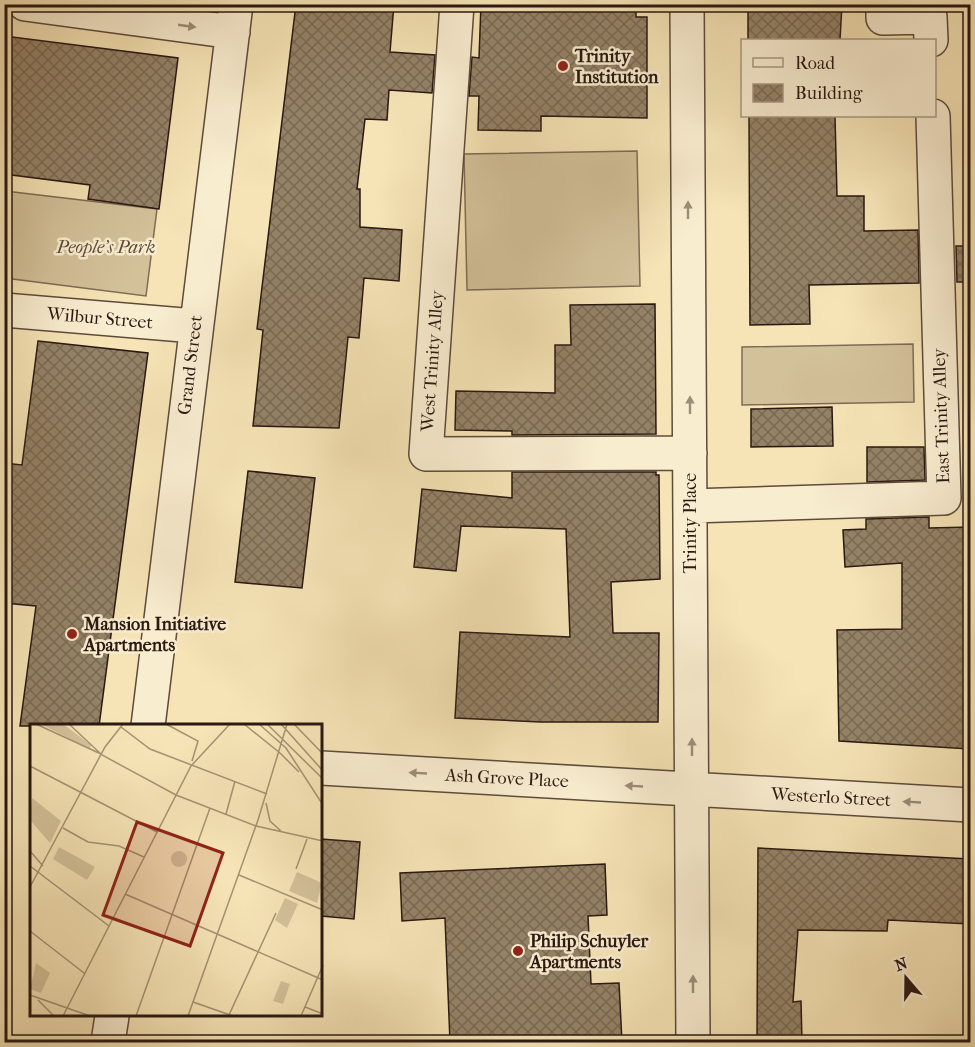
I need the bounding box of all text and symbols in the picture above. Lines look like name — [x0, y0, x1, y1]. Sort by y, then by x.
one-way arrow — [178, 21, 197, 31]
legend — [741, 39, 936, 117]
place label: Trinity Institution — [574, 46, 659, 88]
text: Road — [795, 53, 835, 74]
marker: Trinity Institution — [556, 59, 570, 73]
text: Building — [795, 83, 863, 104]
one-way arrow — [683, 201, 693, 220]
park label: People's Park — [56, 237, 155, 258]
street label: West Trinity Alley — [417, 288, 448, 433]
street label: Wilbur Street — [45, 303, 154, 334]
street label: Grand Street — [174, 313, 207, 416]
street label: East Trinity Alley — [929, 347, 954, 484]
one-way arrow — [685, 396, 695, 415]
street label: Trinity Place — [680, 473, 701, 573]
place label: Mansion Initiative Apartments — [83, 614, 226, 656]
marker: Mansion Initiative Apartments — [65, 627, 79, 641]
inset map — [30, 724, 322, 1017]
one-way arrow — [687, 738, 697, 757]
street label: Ash Grove Place — [444, 765, 569, 792]
one-way arrow — [409, 769, 428, 778]
one-way arrow — [625, 781, 644, 790]
street label: Westerlo Street — [769, 784, 892, 811]
one-way arrow — [903, 797, 922, 806]
place label: Philip Schuyler Apartments — [529, 931, 648, 973]
marker: Philip Schuyler Apartments — [511, 944, 525, 958]
north arrow — [876, 948, 936, 1008]
text: N — [892, 953, 911, 975]
one-way arrow — [688, 975, 698, 994]

